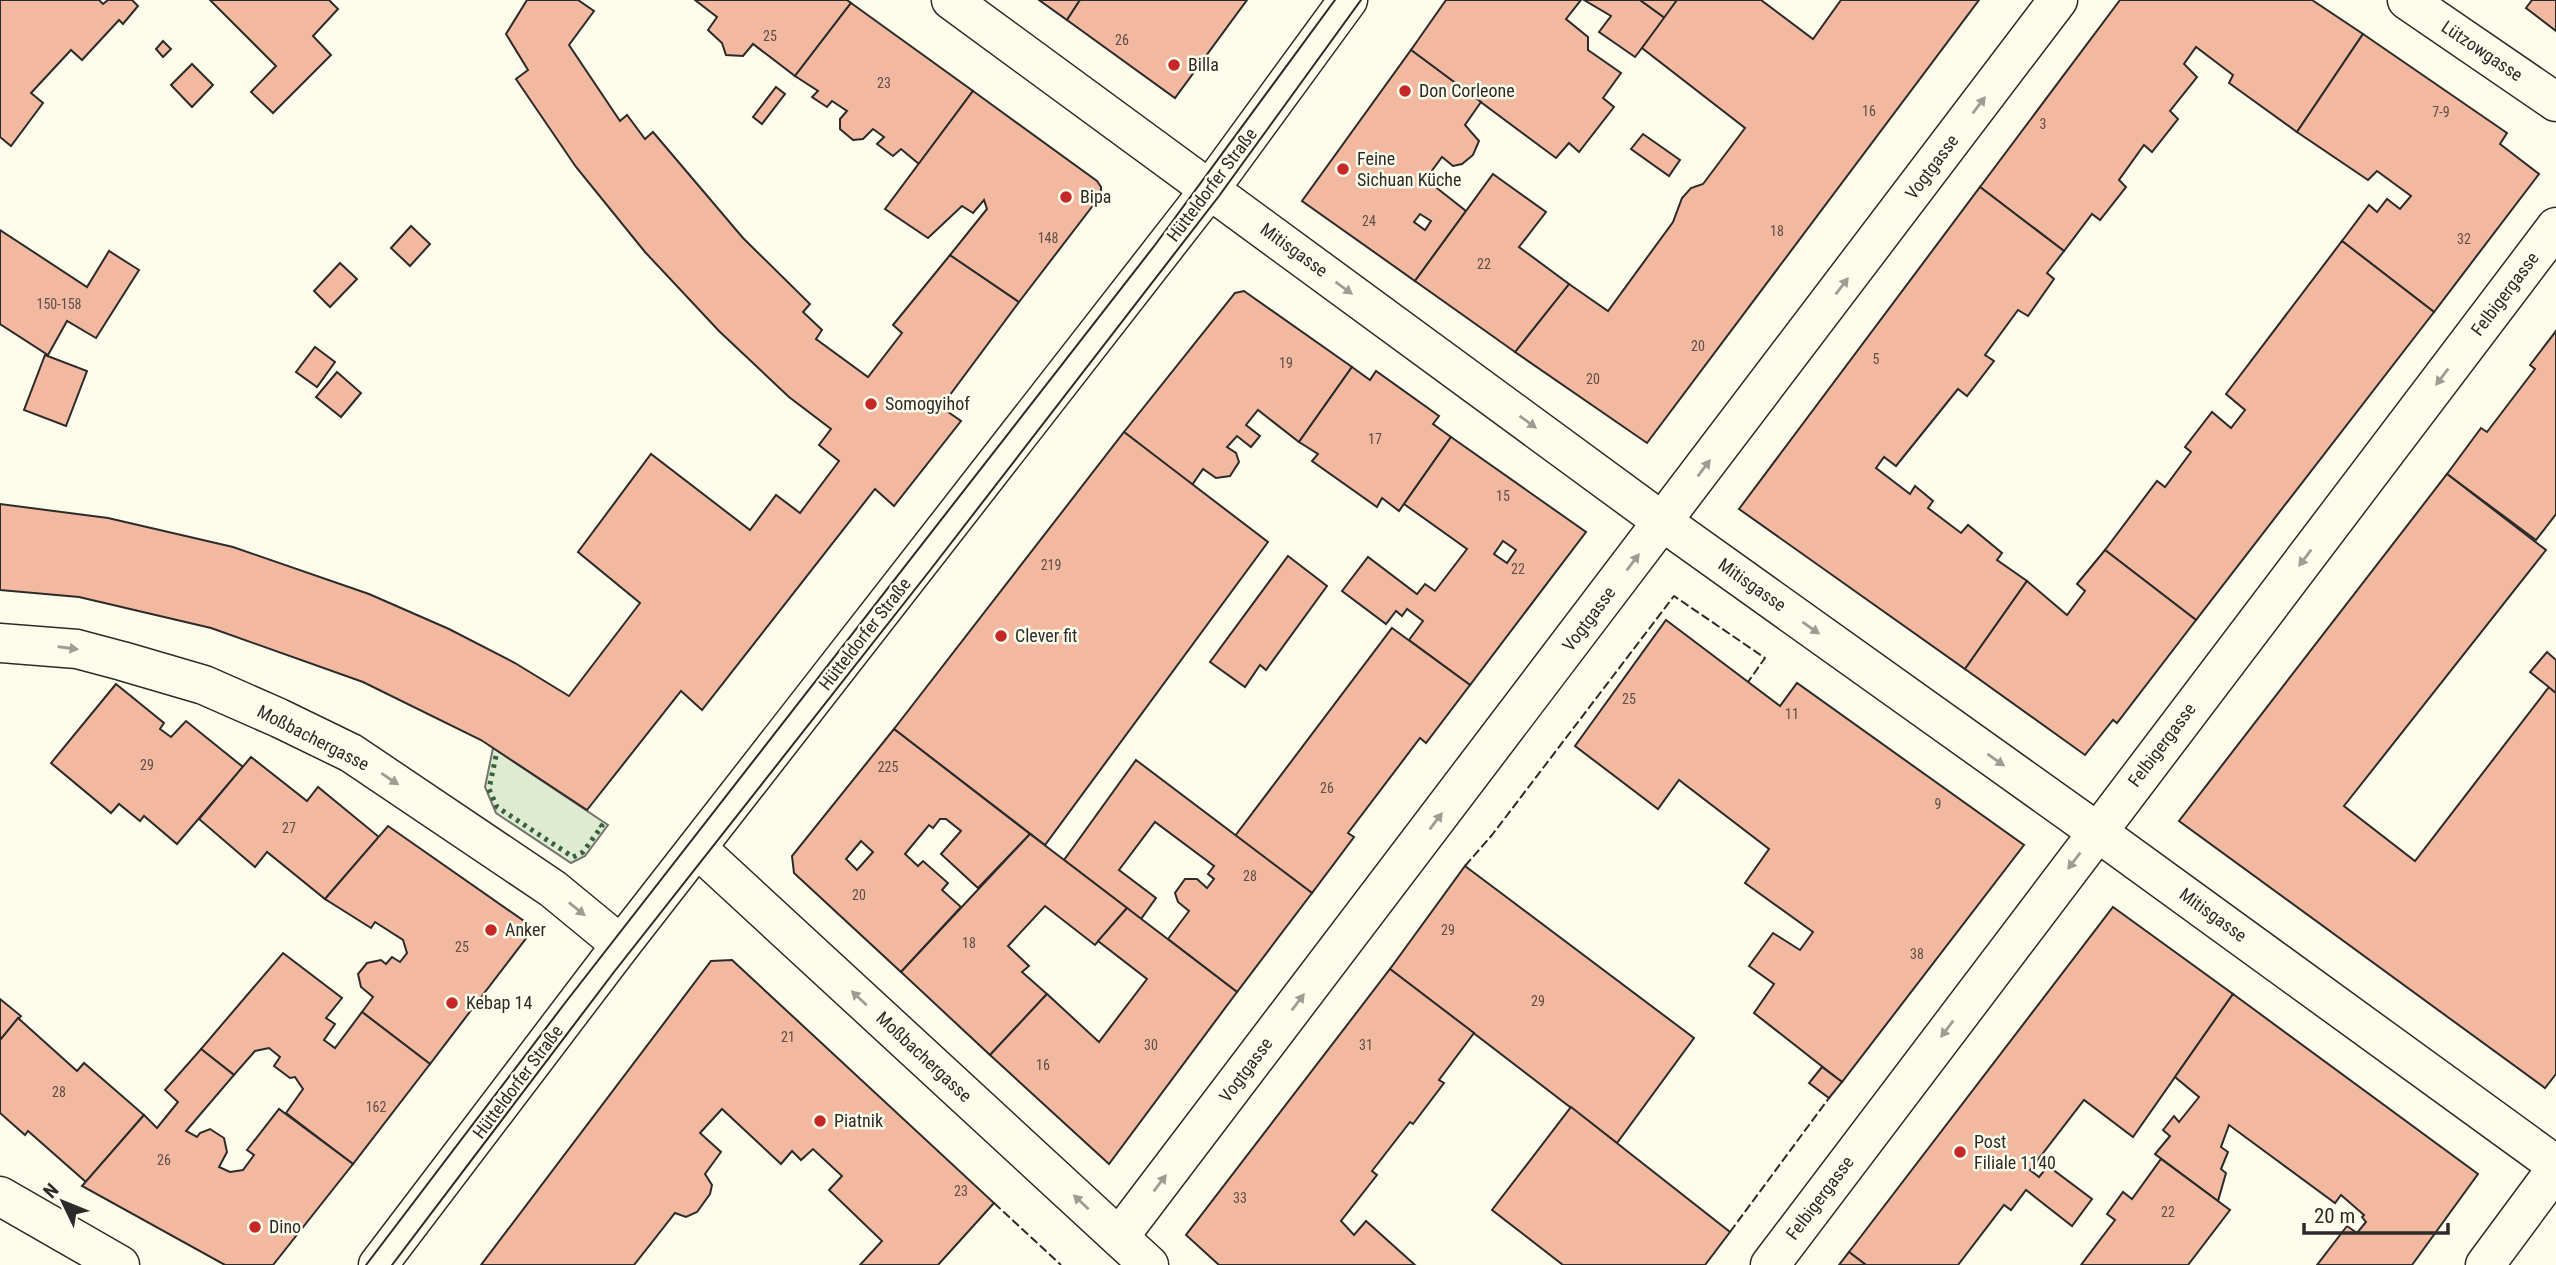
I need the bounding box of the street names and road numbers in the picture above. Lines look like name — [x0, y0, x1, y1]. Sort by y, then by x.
street label: Lützowgasse — [2438, 16, 2527, 85]
street label: Hütteldorfer Straße — [1162, 124, 1261, 246]
street label: Vogtgasse — [1901, 130, 1963, 203]
street label: Mitisgasse — [1257, 218, 1332, 281]
street label: Felbigergasse — [2466, 248, 2543, 340]
street label: Mitisgasse — [1714, 554, 1790, 615]
street label: Hütteldorfer Straße — [814, 573, 915, 694]
street label: Vogtgasse — [1558, 582, 1620, 655]
street label: Felbigergasse — [2123, 699, 2200, 791]
street label: Moßbachergasse — [254, 700, 373, 775]
street label: Mitisgasse — [2176, 883, 2251, 946]
street label: Moßbachergasse — [872, 1007, 976, 1106]
street label: Hütteldorfer Straße — [468, 1021, 567, 1143]
street label: Vogtgasse — [1215, 1033, 1277, 1106]
street label: Felbigergasse — [1781, 1152, 1858, 1244]

